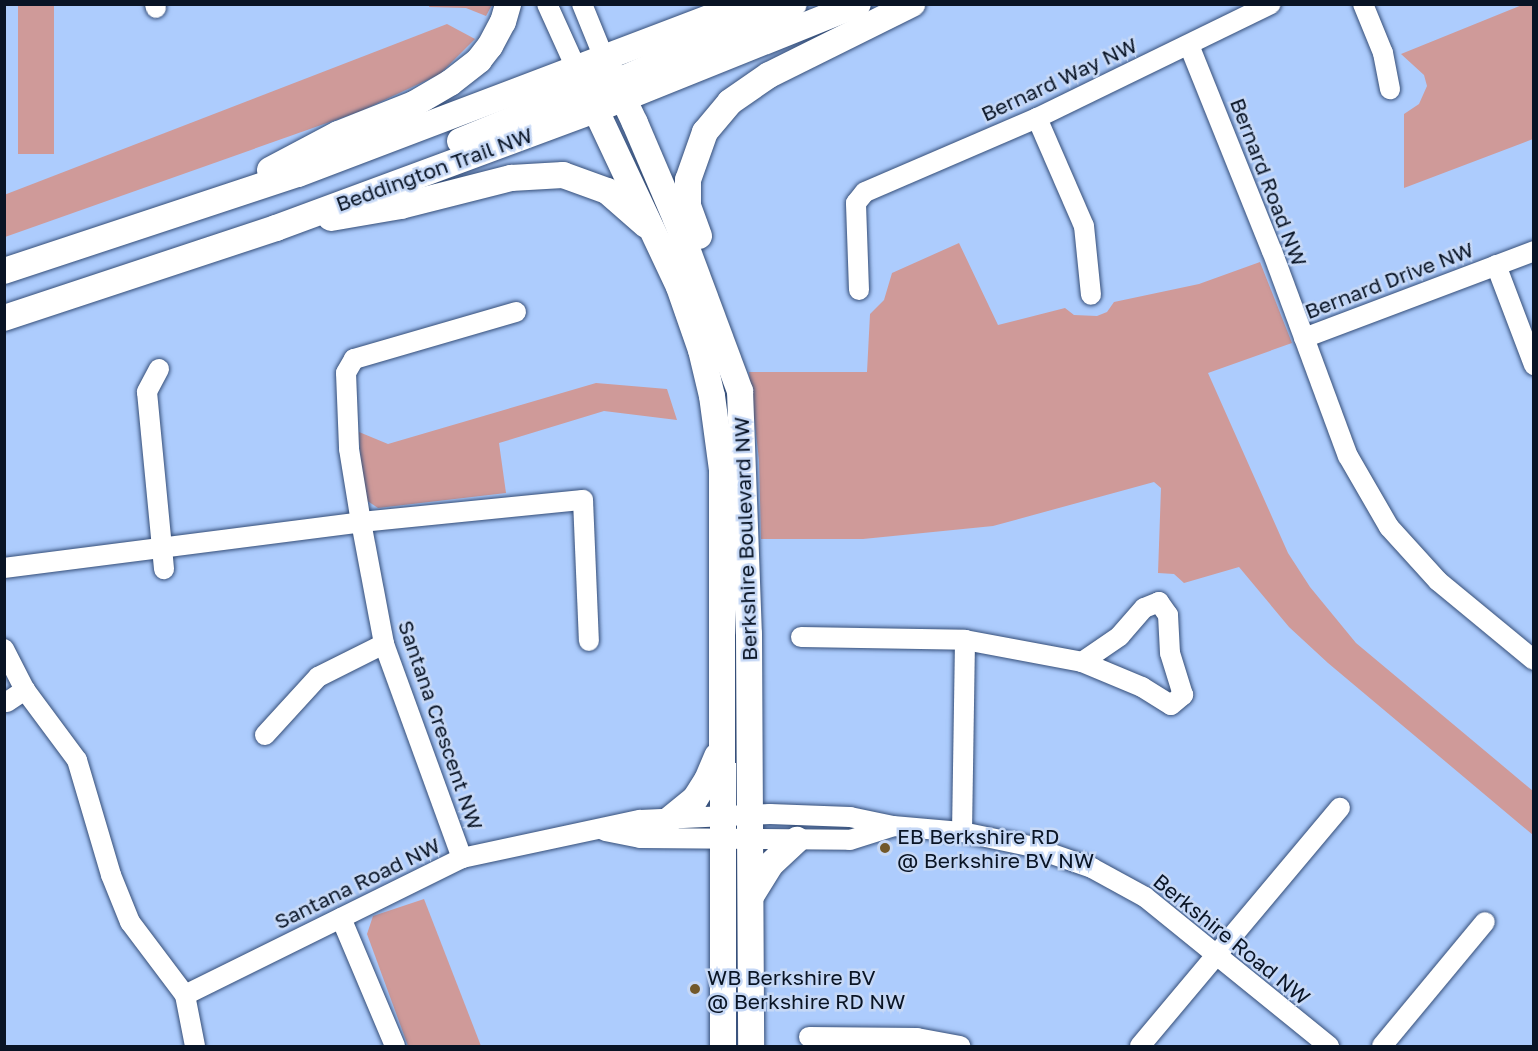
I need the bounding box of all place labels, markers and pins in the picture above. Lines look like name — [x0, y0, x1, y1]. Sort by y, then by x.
place label: EB Berkshire RD @ Berkshire BV NW — [897, 823, 1094, 873]
marker: EB Berkshire RD @ Berkshire BV NW — [878, 841, 892, 855]
place label: WB Berkshire BV @ Berkshire RD NW — [707, 964, 905, 1014]
marker: WB Berkshire BV @ Berkshire RD NW — [688, 982, 702, 996]

